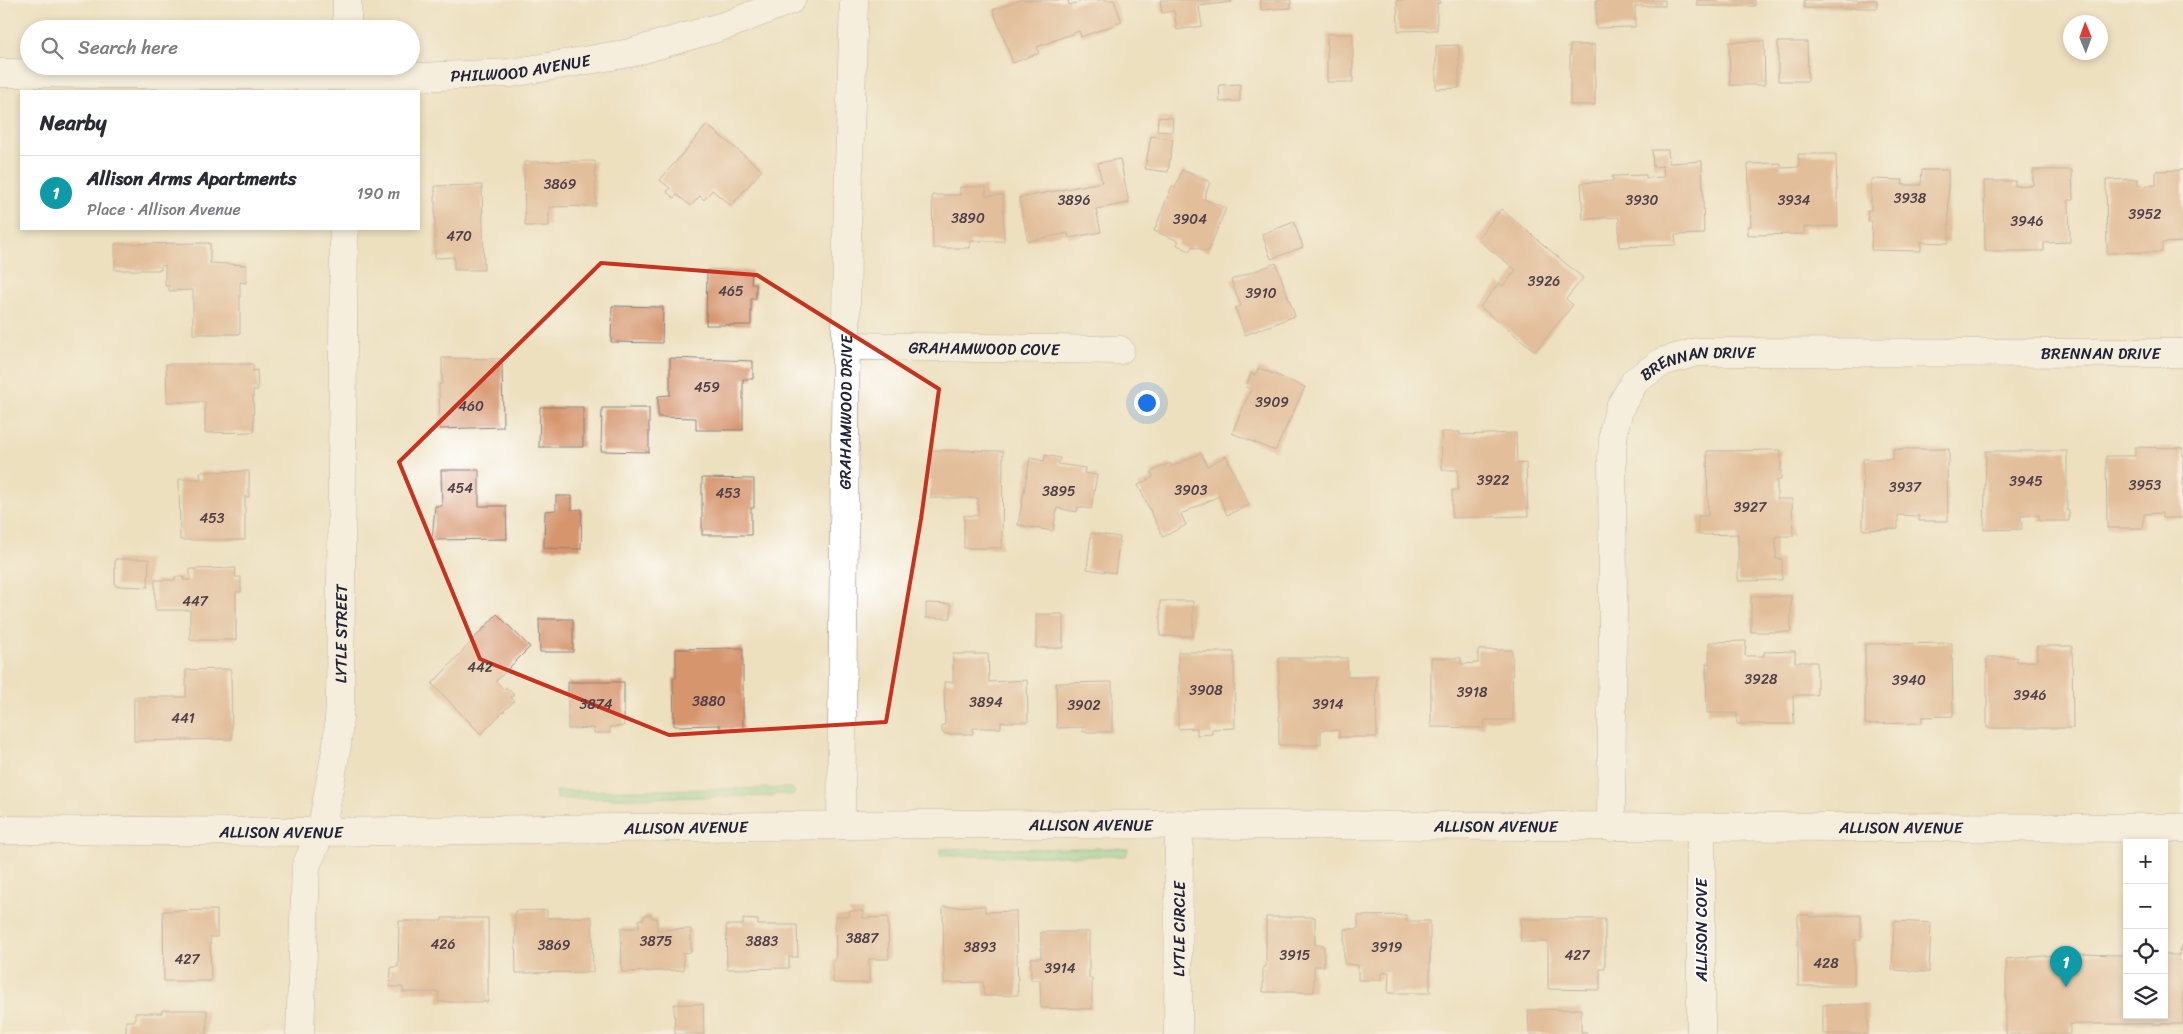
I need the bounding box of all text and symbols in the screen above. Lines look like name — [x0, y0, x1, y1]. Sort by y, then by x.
north arrow — [2063, 15, 2108, 60]
search box — [20, 20, 420, 75]
text: Search here — [78, 31, 178, 64]
icon: search — [38, 34, 66, 62]
street label: PHILWOOD AVENUE — [450, 45, 594, 90]
text: Nearby — [40, 104, 106, 142]
text: Allison Arms Apartments — [87, 162, 296, 195]
house number: 3869 — [544, 172, 577, 197]
text: 1 — [53, 179, 59, 208]
text: 190 m — [357, 179, 400, 208]
house number: 3938 — [1894, 186, 1927, 211]
house number: 3896 — [1058, 188, 1090, 213]
house number: 3930 — [1626, 188, 1659, 213]
house number: 3934 — [1778, 188, 1811, 213]
text: Place · Allison Avenue — [87, 195, 241, 224]
house number: 3952 — [2129, 202, 2161, 227]
house number: 3890 — [951, 206, 985, 231]
house number: 3904 — [1173, 207, 1207, 232]
house number: 3946 — [2011, 209, 2044, 234]
house number: 470 — [446, 224, 472, 249]
house number: 3926 — [1528, 269, 1560, 294]
house number: 465 — [718, 279, 744, 304]
house number: 3910 — [1245, 281, 1277, 306]
street label: GRAHAMWOOD COVE — [908, 332, 1061, 364]
street label: GRAHAMWOOD DRIVE — [830, 333, 860, 490]
street label: BRENNAN DRIVE — [1633, 338, 1757, 388]
street label: BRENNAN DRIVE — [2041, 338, 2162, 367]
house number: 459 — [694, 375, 720, 400]
your location — [1134, 390, 1160, 416]
house number: 3909 — [1255, 390, 1289, 415]
house number: 460 — [458, 394, 484, 419]
house number: 3922 — [1477, 468, 1509, 493]
house number: 3945 — [2009, 469, 2043, 494]
house number: 3953 — [2129, 473, 2162, 498]
house number: 3937 — [1889, 475, 1922, 500]
house number: 454 — [447, 476, 473, 501]
house number: 3903 — [1175, 478, 1208, 503]
house number: 3895 — [1042, 479, 1076, 504]
house number: 453 — [716, 481, 741, 506]
house number: 3927 — [1734, 495, 1767, 520]
house number: 453 — [200, 506, 225, 531]
street label: LYTLE STREET — [326, 583, 356, 683]
house number: 447 — [182, 589, 209, 614]
house number: 442 — [467, 655, 493, 680]
house number: 3928 — [1745, 667, 1778, 692]
house number: 3940 — [1892, 668, 1926, 693]
house number: 3908 — [1189, 678, 1223, 703]
house number: 3918 — [1457, 680, 1488, 705]
house number: 3946 — [2014, 683, 2047, 708]
house number: 3880 — [692, 689, 726, 714]
house number: 3894 — [969, 690, 1003, 715]
house number: 3874 — [580, 692, 613, 717]
house number: 3914 — [1312, 692, 1344, 717]
house number: 3902 — [1067, 693, 1101, 718]
house number: 441 — [171, 706, 195, 731]
street label: ALLISON AVENUE — [1028, 810, 1154, 839]
street label: ALLISON AVENUE — [1433, 811, 1559, 841]
street label: ALLISON AVENUE — [623, 812, 749, 843]
street label: ALLISON AVENUE — [1838, 812, 1964, 842]
street label: ALLISON AVENUE — [218, 817, 344, 847]
map controls — [2123, 839, 2168, 1019]
button: + — [2123, 839, 2168, 884]
street label: ALLISON COVE — [1687, 877, 1716, 983]
street label: LYTLE CIRCLE — [1164, 880, 1193, 977]
button: − — [2123, 884, 2168, 929]
house number: 3887 — [846, 926, 879, 951]
house number: 3875 — [640, 929, 673, 954]
house number: 3883 — [746, 929, 778, 954]
button: locate — [2123, 929, 2168, 974]
house number: 426 — [431, 932, 455, 957]
house number: 3869 — [538, 933, 571, 958]
house number: 3893 — [964, 935, 997, 960]
house number: 3919 — [1372, 935, 1403, 960]
house number: 3915 — [1280, 943, 1311, 968]
house number: 427 — [1565, 943, 1590, 968]
pin: 1 — [2050, 946, 2082, 987]
house number: 427 — [175, 947, 200, 972]
house number: 428 — [1813, 951, 1839, 976]
house number: 3914 — [1044, 956, 1076, 981]
button: layers — [2123, 974, 2168, 1019]

